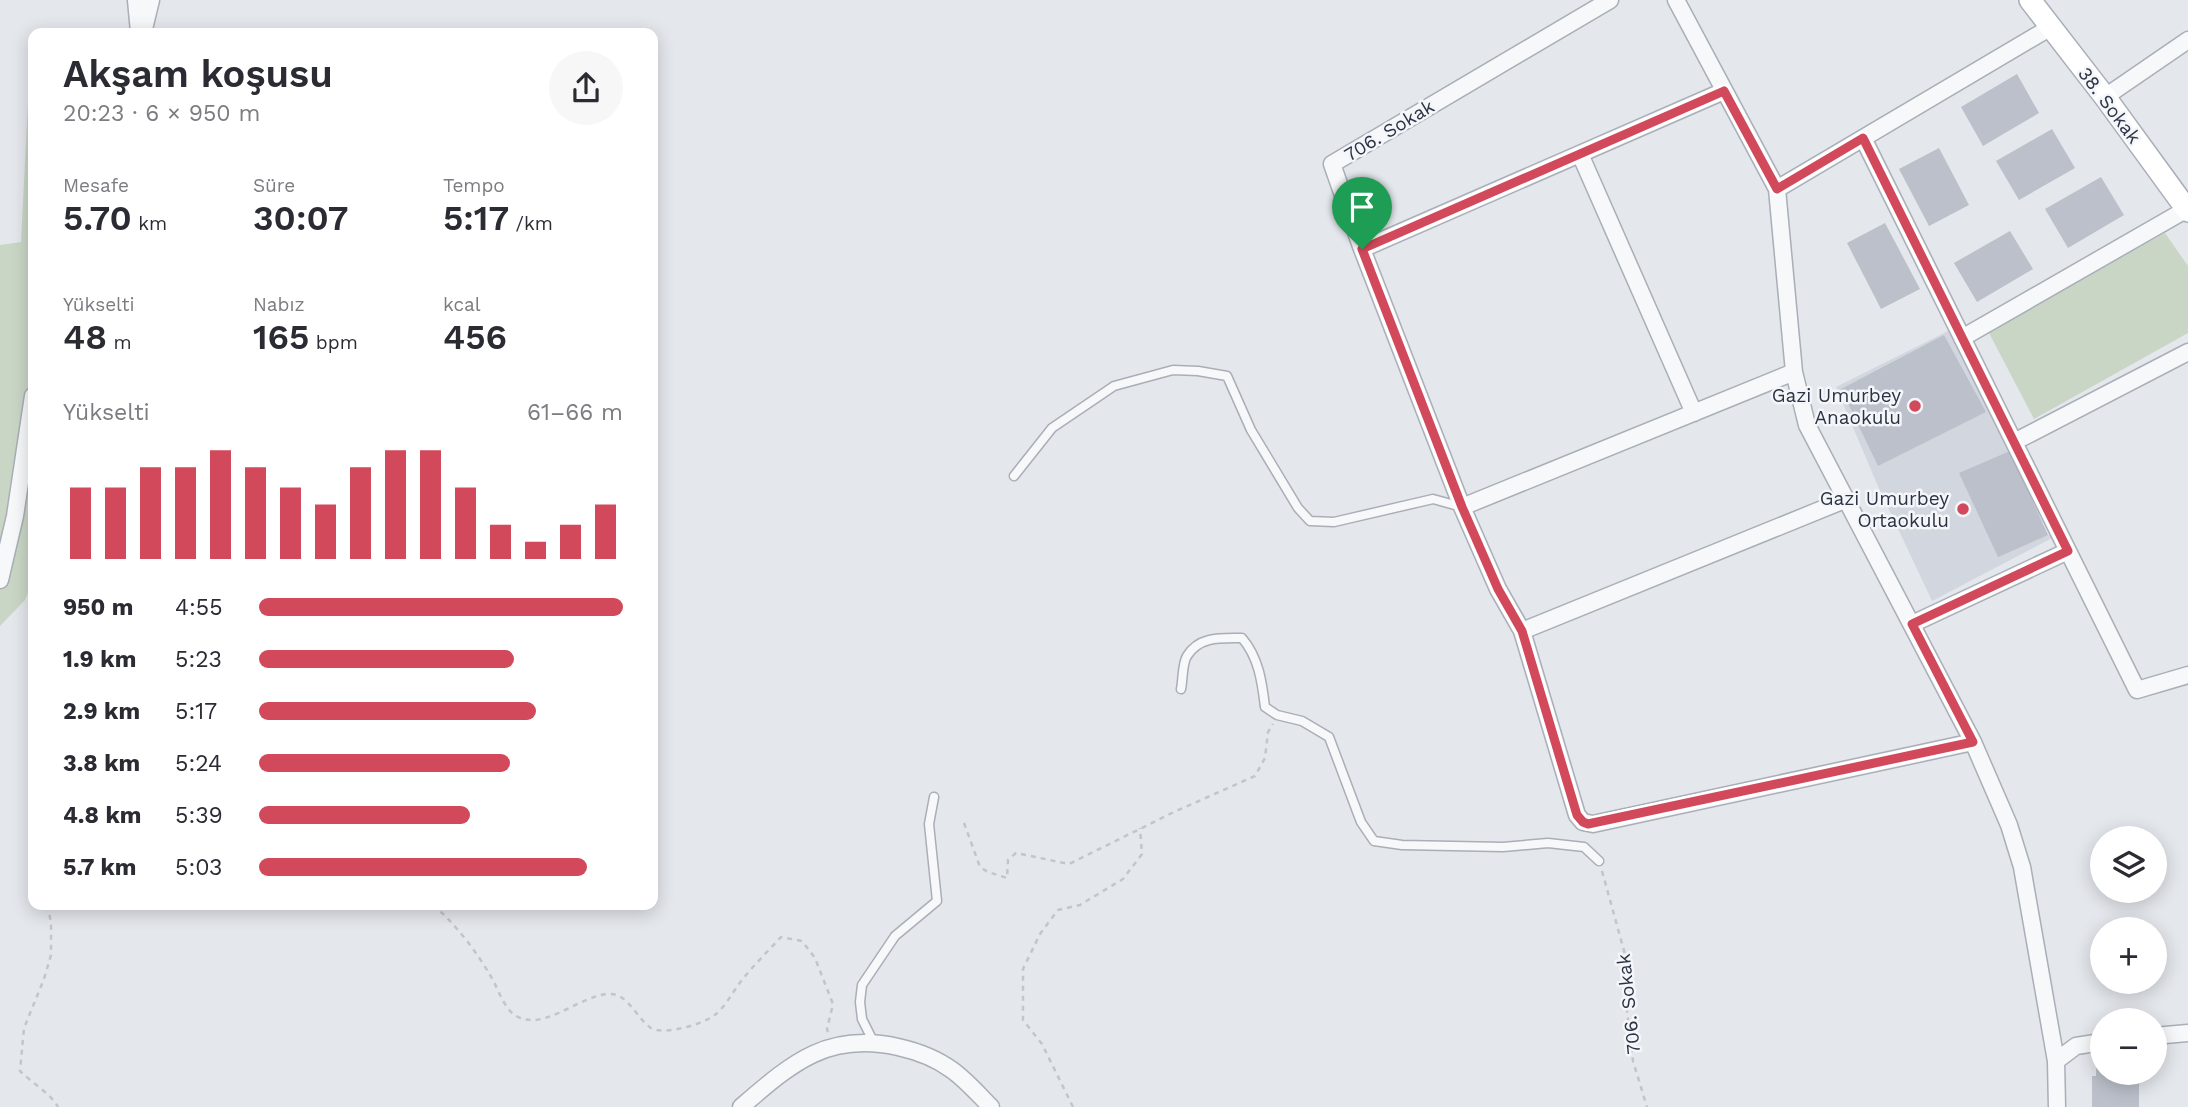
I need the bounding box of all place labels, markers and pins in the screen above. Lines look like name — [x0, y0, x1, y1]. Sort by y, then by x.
pin — [1332, 177, 1392, 249]
place label: Gazi Umurbey Anaokulu — [1772, 384, 1901, 429]
marker: Gazi Umurbey Anaokulu — [1907, 398, 1923, 414]
place label: Gazi Umurbey Ortaokulu — [1820, 487, 1949, 532]
marker: Gazi Umurbey Ortaokulu — [1955, 501, 1971, 517]

